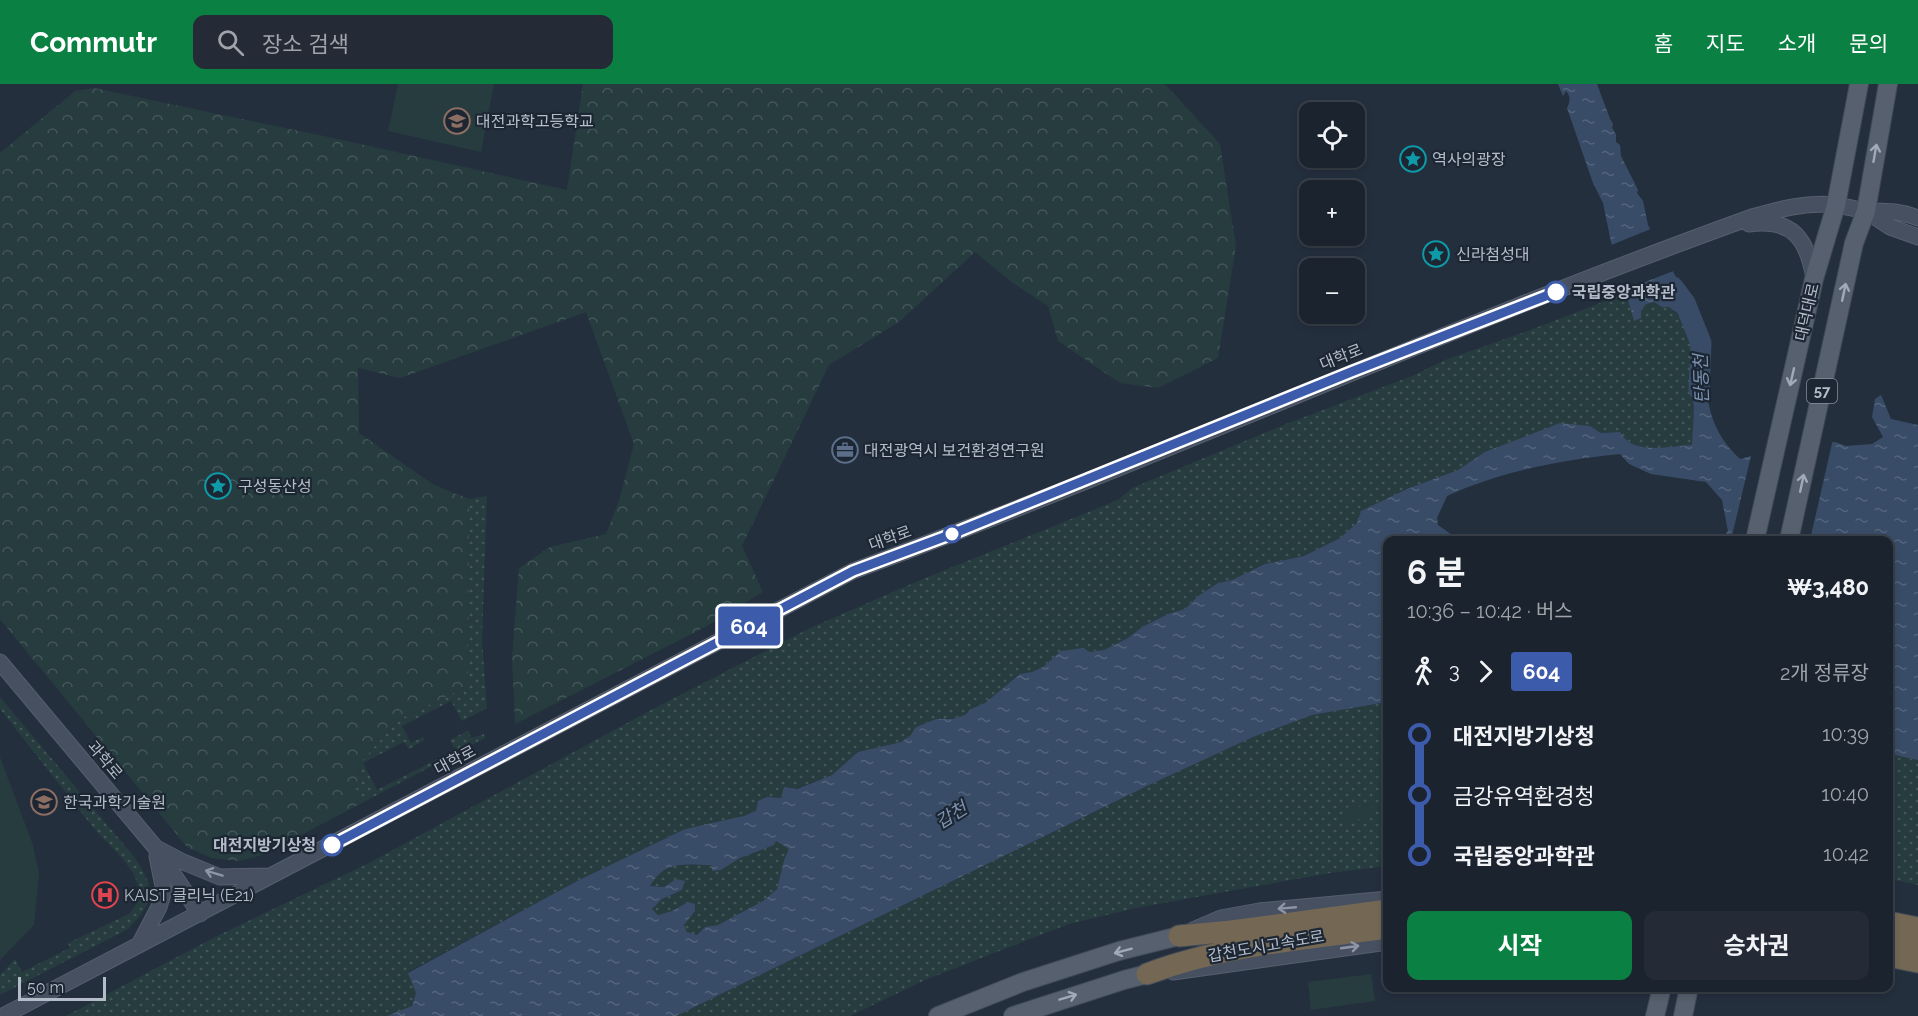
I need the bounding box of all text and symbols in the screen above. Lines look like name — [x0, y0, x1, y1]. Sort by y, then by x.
search box — [193, 15, 613, 69]
text: Commutr — [30, 26, 157, 59]
icon: search — [214, 26, 247, 59]
text: 장소 검색 — [262, 31, 349, 57]
text: 홈 — [1654, 31, 1673, 56]
text: 지도 — [1706, 31, 1745, 56]
text: 소개 — [1778, 31, 1816, 56]
text: 문의 — [1849, 31, 1888, 56]
map controls — [1299, 102, 1365, 324]
button: locate — [1299, 102, 1365, 168]
school or university icon: 대전과학고등학교 — [442, 106, 472, 136]
place label: 대전과학고등학교 — [476, 112, 594, 131]
place icon: 역사의광장 — [1398, 144, 1428, 174]
one-way arrow — [1870, 144, 1881, 163]
place label: 역사의광장 — [1432, 150, 1506, 169]
button: + — [1299, 180, 1365, 246]
place icon: 신라첨성대 — [1421, 239, 1451, 269]
place label: 신라첨성대 — [1456, 245, 1530, 264]
button: − — [1299, 258, 1365, 324]
marker: 국립중앙과학관 — [1545, 281, 1567, 303]
street label: 대덕대로 — [1791, 281, 1823, 343]
place label: 국립중앙과학관 — [1572, 283, 1675, 302]
one-way arrow — [1838, 283, 1850, 302]
street label: 대학로 — [1317, 340, 1365, 374]
water label: 탄동천 — [1690, 351, 1712, 404]
one-way arrow — [1786, 366, 1797, 386]
road number: 57 — [1807, 379, 1837, 403]
office icon: 대전광역시 보건환경연구원 — [830, 435, 860, 465]
place label: 대전광역시 보건환경연구원 — [864, 441, 1045, 460]
place icon: 구성동산성 — [203, 471, 233, 501]
one-way arrow — [1796, 474, 1808, 493]
place label: 구성동산성 — [238, 477, 312, 496]
street label: 대학로 — [866, 521, 914, 554]
unlabelled marker — [943, 525, 961, 543]
text: 6 분 — [1407, 553, 1465, 592]
text: ₩3,480 — [1787, 574, 1869, 600]
text: 10:36 – 10:42 · 버스 — [1407, 599, 1573, 623]
line badge: 604 — [714, 606, 783, 646]
text: 604 — [730, 614, 768, 639]
icon: walk — [1407, 655, 1440, 688]
icon: forward — [1469, 655, 1502, 688]
text: 3 — [1449, 659, 1460, 683]
text: 604 — [1523, 659, 1560, 684]
text: 2개 정류장 — [1780, 661, 1869, 685]
text: 10:39 — [1822, 722, 1869, 746]
text: 대전지방기상청 — [1453, 723, 1595, 749]
street label: 과학로 — [84, 737, 127, 783]
street label: 대학로 — [431, 741, 479, 779]
text: 10:40 — [1821, 782, 1869, 806]
text: 금강유역환경청 — [1453, 783, 1595, 809]
school or university icon: 한국과학기술원 — [29, 787, 59, 817]
place label: 한국과학기술원 — [63, 793, 166, 812]
water label: 갑천 — [931, 796, 973, 833]
marker: 대전지방기상청 — [321, 834, 343, 856]
place label: 대전지방기상청 — [213, 836, 316, 855]
text: 10:42 — [1823, 842, 1869, 866]
text: 국립중앙과학관 — [1453, 843, 1595, 869]
one-way arrow — [205, 867, 224, 878]
hospital icon: KAIST 클리닉 (E21) — [90, 880, 120, 910]
place label: KAIST 클리닉 (E21) — [124, 886, 254, 905]
one-way arrow — [1278, 903, 1298, 914]
button: 시작 — [1407, 911, 1632, 980]
button: 승차권 — [1644, 911, 1869, 980]
street label: 갑천도시고속도로 — [1206, 926, 1326, 966]
one-way arrow — [1340, 941, 1359, 952]
one-way arrow — [1114, 945, 1133, 957]
scale bar — [18, 974, 106, 1002]
text: 50 m — [27, 978, 64, 997]
one-way arrow — [1058, 991, 1077, 1002]

